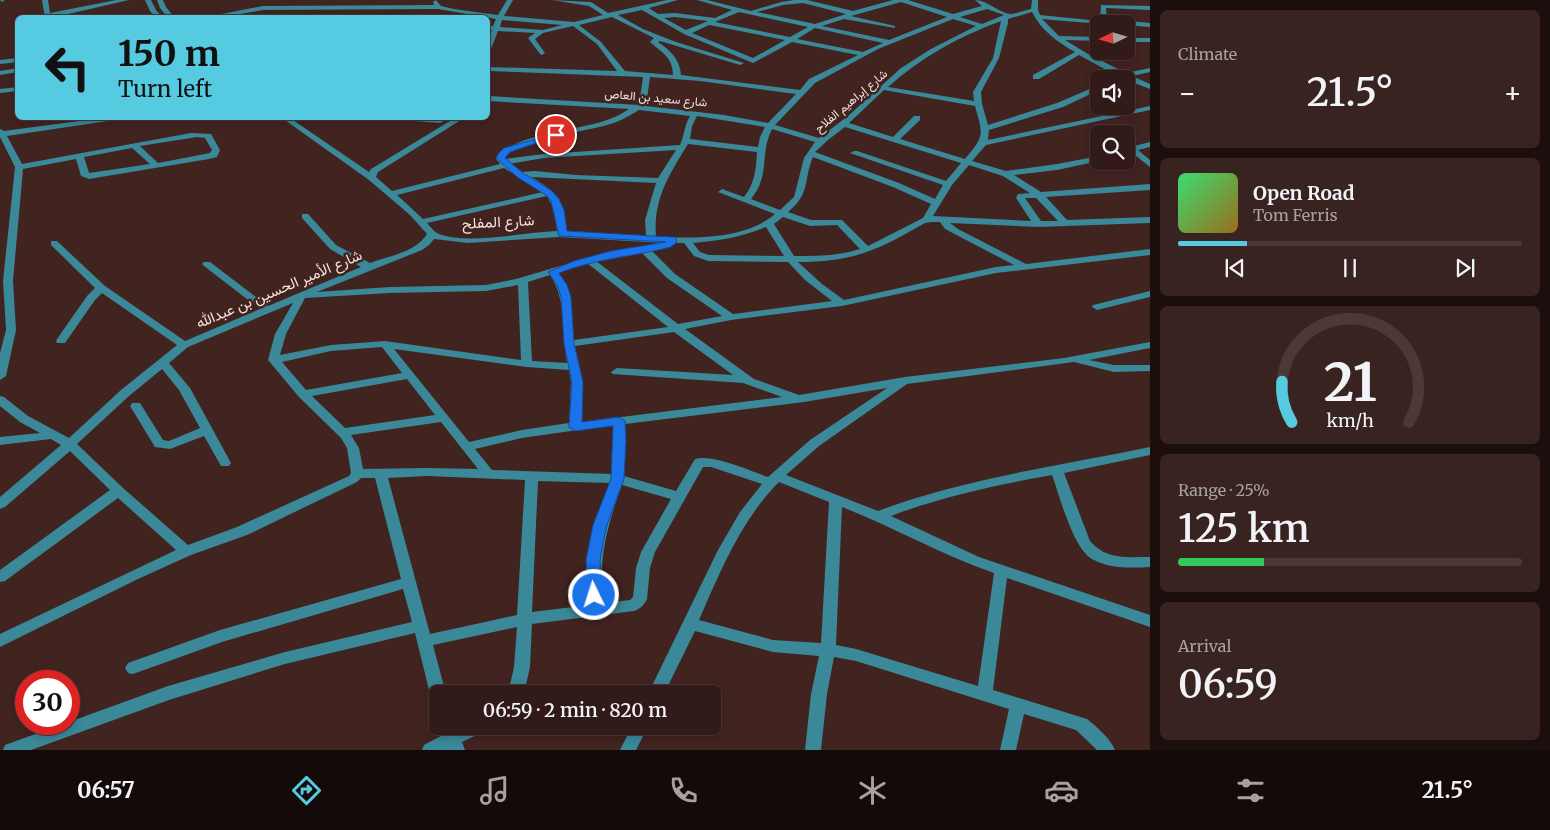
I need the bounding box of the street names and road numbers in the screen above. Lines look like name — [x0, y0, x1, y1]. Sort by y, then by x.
street label: شارع إبراهيم الفلاح — [811, 66, 891, 137]
street label: شارع سعيد بن العاص — [604, 86, 708, 111]
street label: شارع المفلح — [461, 210, 535, 235]
street label: شارع الأمير الحسين بن عبدالله — [193, 245, 366, 334]

